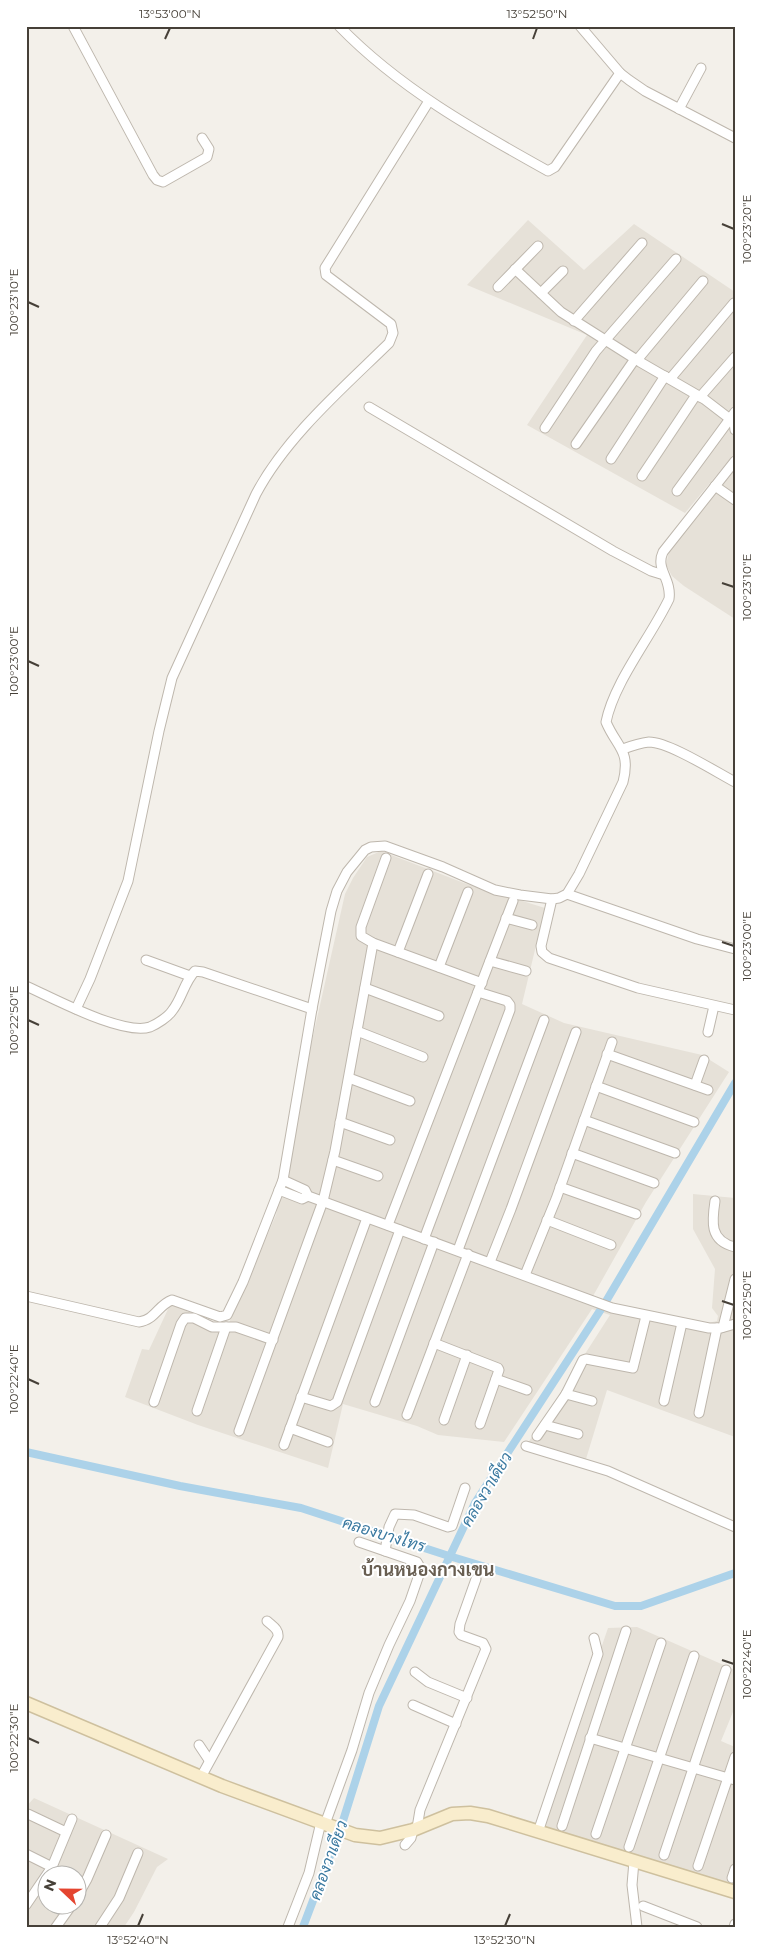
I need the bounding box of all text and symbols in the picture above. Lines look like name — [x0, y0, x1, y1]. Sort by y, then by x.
text: 13°53'00"N — [139, 6, 201, 21]
text: 13°52'50"N — [506, 6, 568, 21]
text: 100°23'20"E — [739, 194, 754, 264]
text: 100°23'10"E — [6, 269, 21, 335]
text: 100°23'10"E — [739, 554, 754, 620]
text: 100°23'00"E — [6, 626, 21, 696]
text: 100°23'00"E — [739, 911, 754, 981]
text: 100°22'50"E — [6, 985, 21, 1055]
text: 100°22'50"E — [739, 1270, 754, 1340]
text: 100°22'40"E — [6, 1344, 21, 1414]
water label: คลองวาเดียว — [455, 1448, 516, 1530]
water label: คลองบางไทร — [340, 1511, 429, 1556]
district label: บ้านหนองกางเขน — [362, 1558, 494, 1581]
text: 100°22'40"E — [739, 1629, 754, 1699]
text: 100°22'30"E — [6, 1703, 21, 1773]
water label: คลองวาเดียว — [303, 1817, 352, 1903]
north arrow — [38, 1866, 88, 1916]
text: N — [39, 1877, 60, 1894]
text: 13°52'40"N — [107, 1932, 169, 1947]
text: 13°52'30"N — [474, 1932, 536, 1947]

